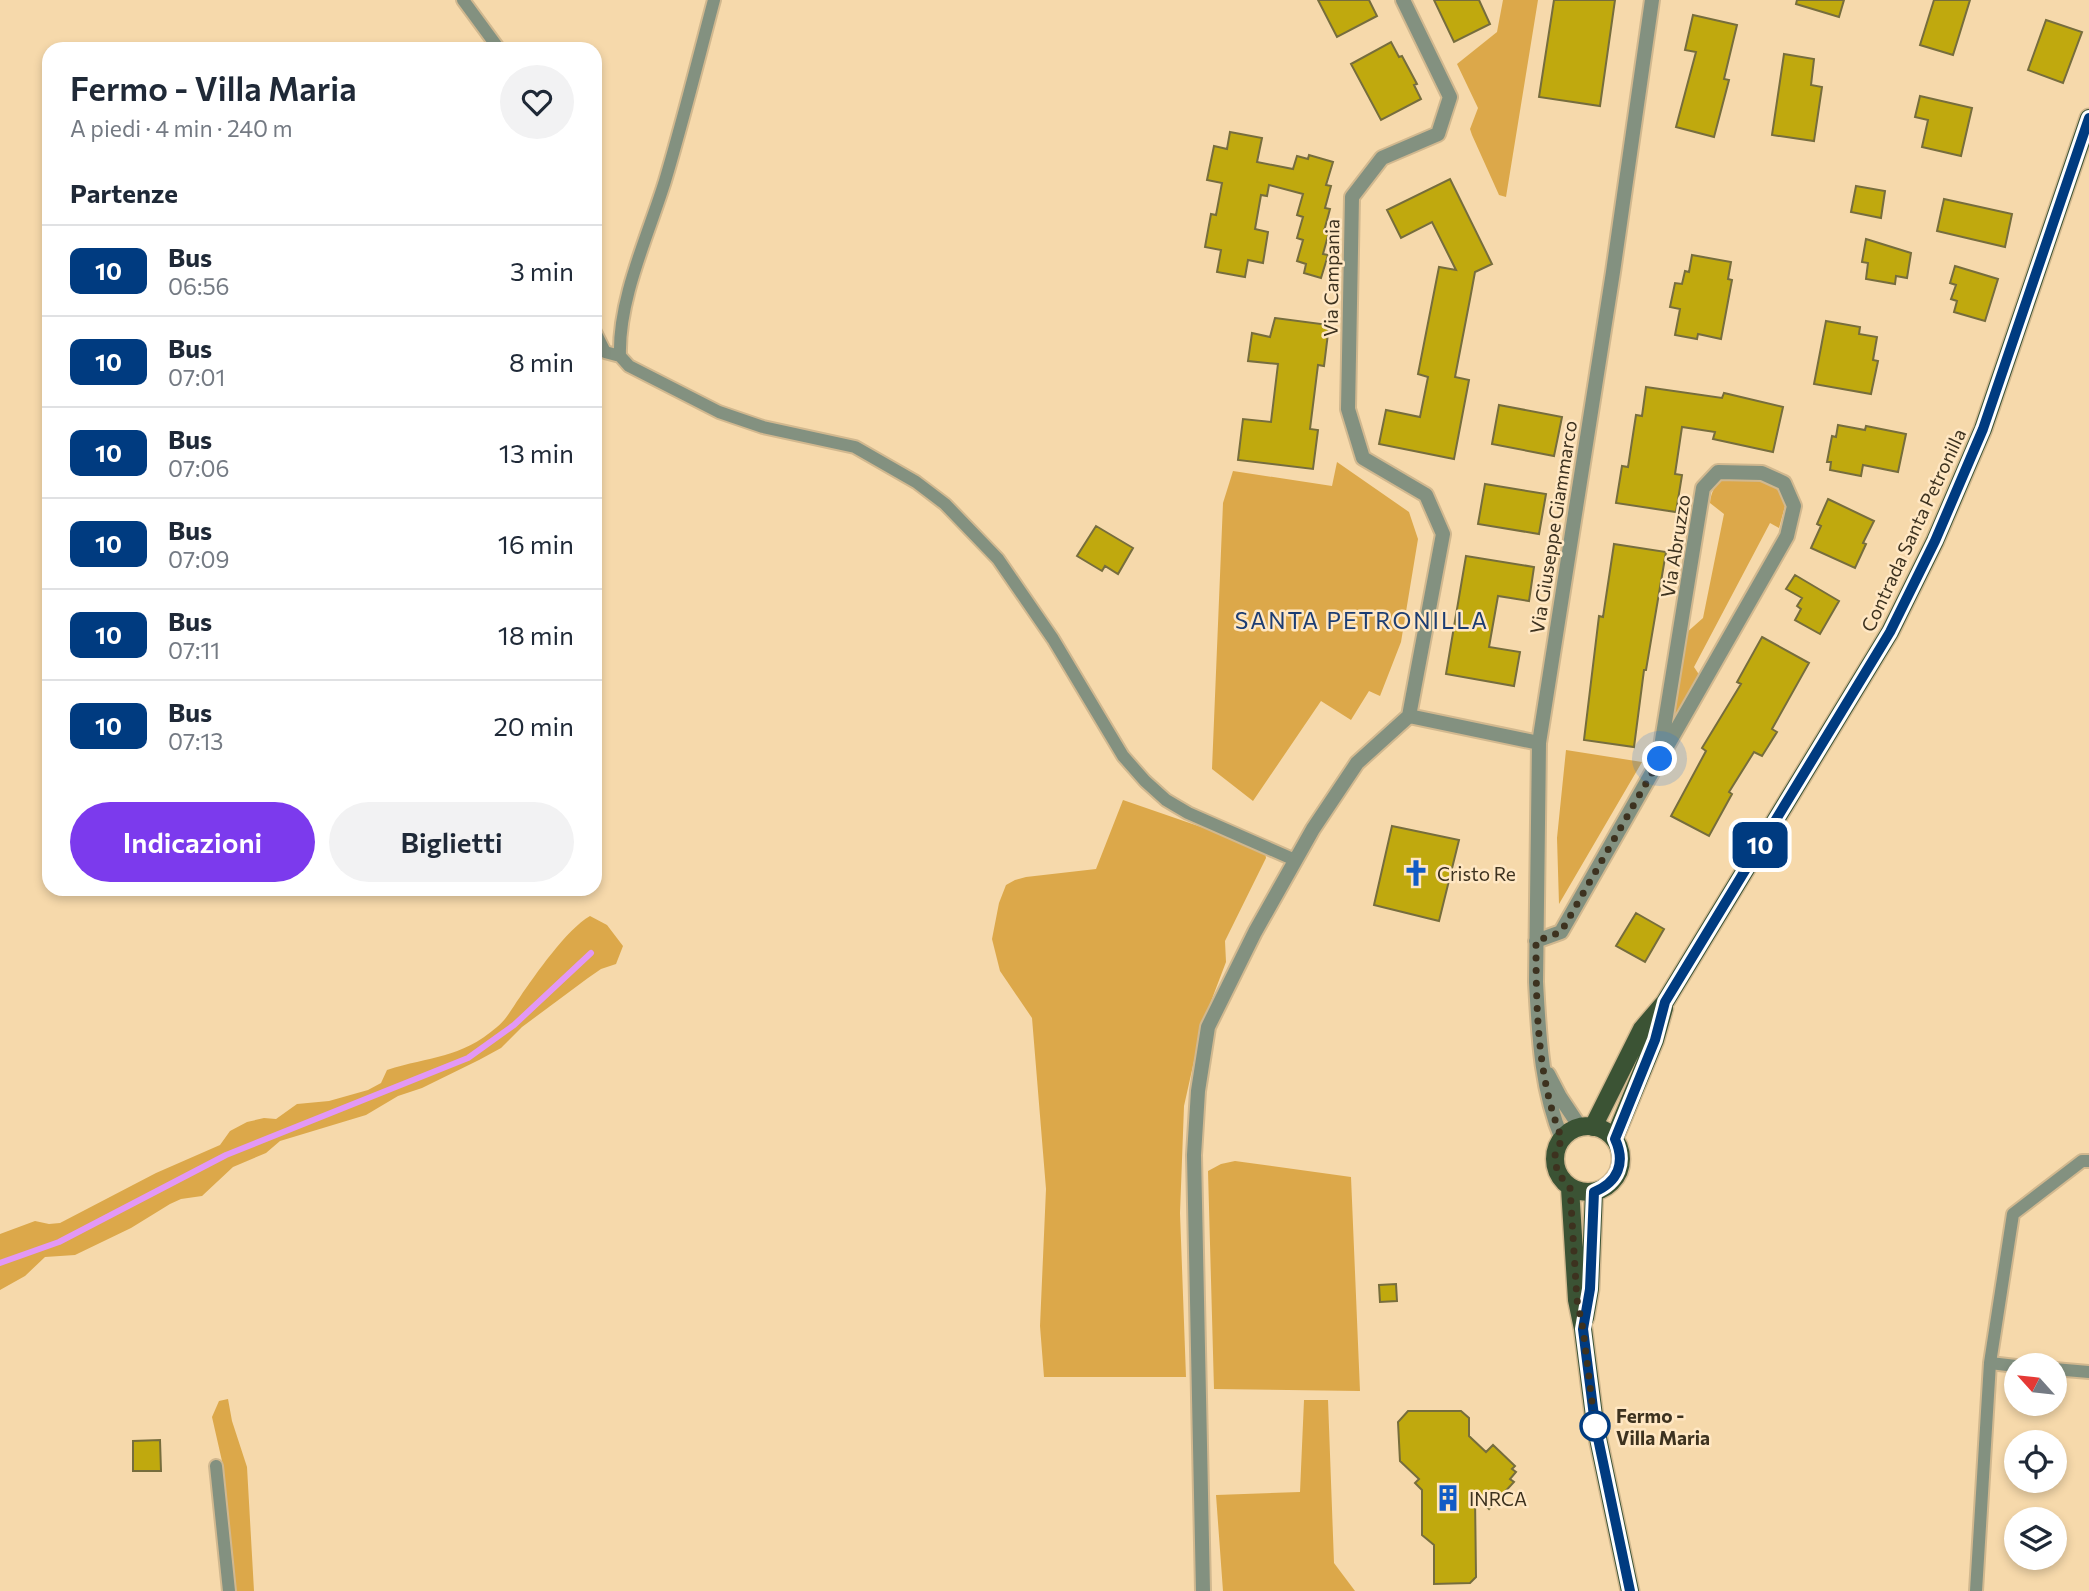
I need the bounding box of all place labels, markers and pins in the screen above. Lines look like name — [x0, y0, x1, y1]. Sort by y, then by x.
church icon: Cristo Re — [1401, 858, 1431, 888]
place label: Cristo Re — [1437, 862, 1516, 885]
place label: Fermo - Villa Maria — [1616, 1404, 1710, 1449]
marker: Fermo - Villa Maria — [1580, 1411, 1610, 1441]
building icon: INRCA — [1433, 1483, 1463, 1513]
place label: INRCA — [1469, 1487, 1527, 1510]

